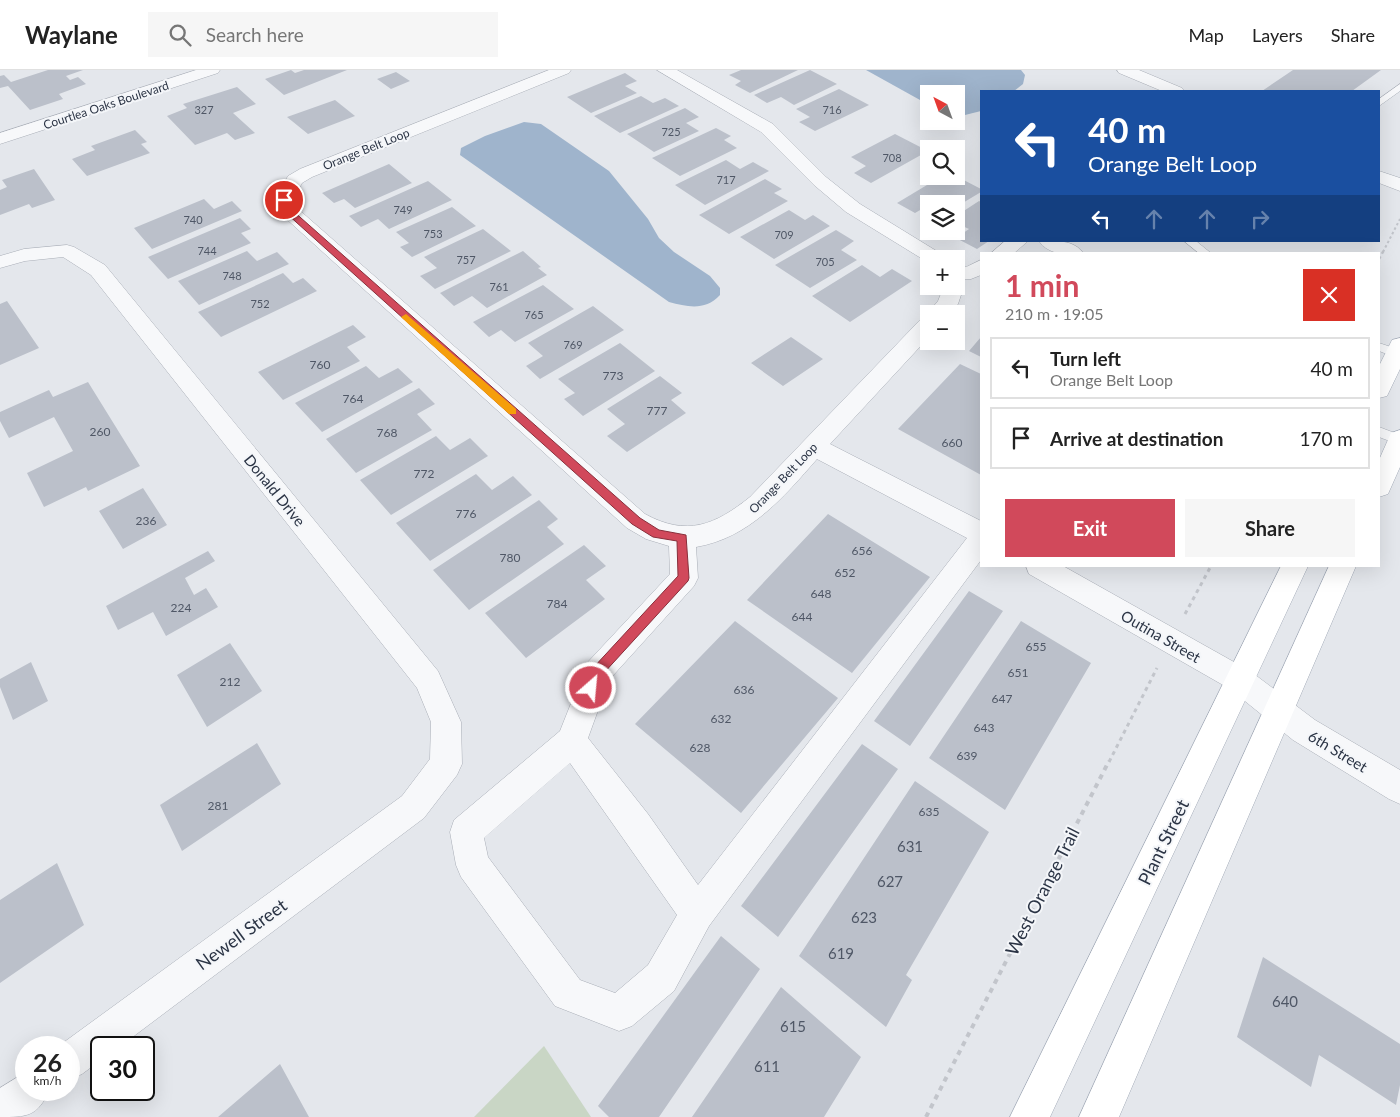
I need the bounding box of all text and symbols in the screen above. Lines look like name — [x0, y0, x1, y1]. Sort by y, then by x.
search box — [148, 12, 498, 57]
text: Waylane — [25, 20, 118, 49]
icon: search — [166, 21, 194, 49]
text: Search here — [206, 23, 304, 46]
text: Map — [1188, 24, 1224, 46]
text: Layers — [1252, 24, 1303, 46]
text: Share — [1331, 24, 1375, 46]
street label: Courtlea Oaks Boulevard — [41, 78, 171, 132]
north arrow — [920, 85, 965, 130]
map controls — [920, 85, 965, 350]
house number: 327 — [194, 103, 214, 116]
house number: 716 — [822, 103, 842, 116]
text: 40 m — [1088, 108, 1166, 150]
icon: left — [1005, 110, 1070, 175]
street label: Orange Belt Loop — [320, 125, 412, 173]
house number: 725 — [661, 125, 681, 138]
button: search — [920, 140, 965, 185]
text: Orange Belt Loop — [1088, 150, 1257, 177]
house number: 708 — [882, 151, 902, 164]
house number: 717 — [716, 173, 736, 186]
pin — [263, 179, 305, 221]
icon: arrive — [270, 186, 298, 214]
button: layers — [920, 195, 965, 240]
house number: 749 — [393, 203, 413, 216]
icon: left — [1087, 205, 1115, 233]
icon: ahead — [1140, 205, 1168, 233]
icon: ahead — [1193, 205, 1221, 233]
icon: right — [1246, 205, 1274, 233]
house number: 740 — [183, 213, 203, 226]
house number: 753 — [423, 227, 443, 240]
house number: 709 — [774, 228, 794, 241]
house number: 744 — [197, 244, 217, 257]
button: + — [920, 250, 965, 295]
house number: 757 — [456, 253, 476, 266]
house number: 705 — [815, 255, 835, 268]
text: 1 min — [1005, 267, 1079, 303]
house number: 748 — [222, 269, 242, 282]
button: close — [1303, 269, 1355, 321]
house number: 761 — [489, 280, 509, 293]
house number: 752 — [250, 297, 270, 310]
text: 210 m · 19:05 — [1005, 304, 1104, 323]
button: − — [920, 305, 965, 350]
house number: 765 — [524, 308, 544, 321]
house number: 769 — [563, 338, 583, 351]
text: Turn left — [1050, 347, 1121, 370]
icon: left — [1007, 354, 1035, 382]
house number: 760 — [310, 357, 330, 372]
text: 40 m — [1310, 357, 1353, 380]
house number: 773 — [603, 368, 623, 383]
text: Orange Belt Loop — [1050, 370, 1173, 389]
house number: 764 — [343, 391, 363, 406]
house number: 777 — [647, 403, 667, 418]
house number: 260 — [90, 424, 110, 439]
icon: arrive — [1007, 424, 1035, 452]
house number: 768 — [377, 425, 397, 440]
text: Arrive at destination — [1050, 427, 1223, 450]
text: 170 m — [1299, 427, 1353, 450]
house number: 660 — [942, 435, 962, 450]
street label: Orange Belt Loop — [746, 439, 821, 516]
street label: Donald Drive — [241, 450, 309, 530]
house number: 772 — [414, 466, 434, 481]
button: Exit — [1005, 499, 1175, 557]
button: Share — [1185, 499, 1355, 557]
house number: 776 — [456, 506, 476, 521]
house number: 236 — [136, 513, 156, 528]
house number: 656 — [852, 543, 872, 558]
house number: 780 — [500, 550, 520, 565]
house number: 652 — [835, 565, 855, 580]
house number: 648 — [811, 586, 831, 601]
house number: 784 — [547, 596, 567, 611]
house number: 224 — [171, 600, 191, 615]
street label: Outina Street — [1118, 606, 1204, 666]
house number: 644 — [792, 609, 812, 624]
house number: 655 — [1026, 639, 1046, 654]
position arrow — [564, 661, 616, 713]
house number: 651 — [1008, 665, 1028, 680]
house number: 212 — [220, 674, 240, 689]
house number: 636 — [734, 682, 754, 697]
house number: 647 — [992, 691, 1012, 706]
house number: 632 — [711, 711, 731, 726]
house number: 643 — [974, 720, 994, 735]
street label: 6th Street — [1305, 726, 1371, 776]
house number: 628 — [690, 740, 710, 755]
house number: 639 — [957, 748, 977, 763]
street label: Plant Street — [1133, 795, 1193, 888]
house number: 281 — [208, 798, 228, 813]
house number: 635 — [919, 804, 939, 819]
street label: West Orange Trail — [1000, 823, 1084, 959]
house number: 631 — [897, 837, 923, 855]
house number: 627 — [877, 872, 903, 890]
street label: Newell Street — [191, 893, 291, 974]
house number: 623 — [851, 908, 877, 926]
house number: 619 — [828, 944, 854, 962]
house number: 640 — [1272, 992, 1298, 1010]
house number: 615 — [780, 1017, 806, 1035]
speed limit sign: 30 — [90, 1036, 155, 1101]
text: 26 — [33, 1047, 62, 1077]
house number: 611 — [754, 1057, 780, 1075]
text: km/h — [33, 1073, 62, 1088]

